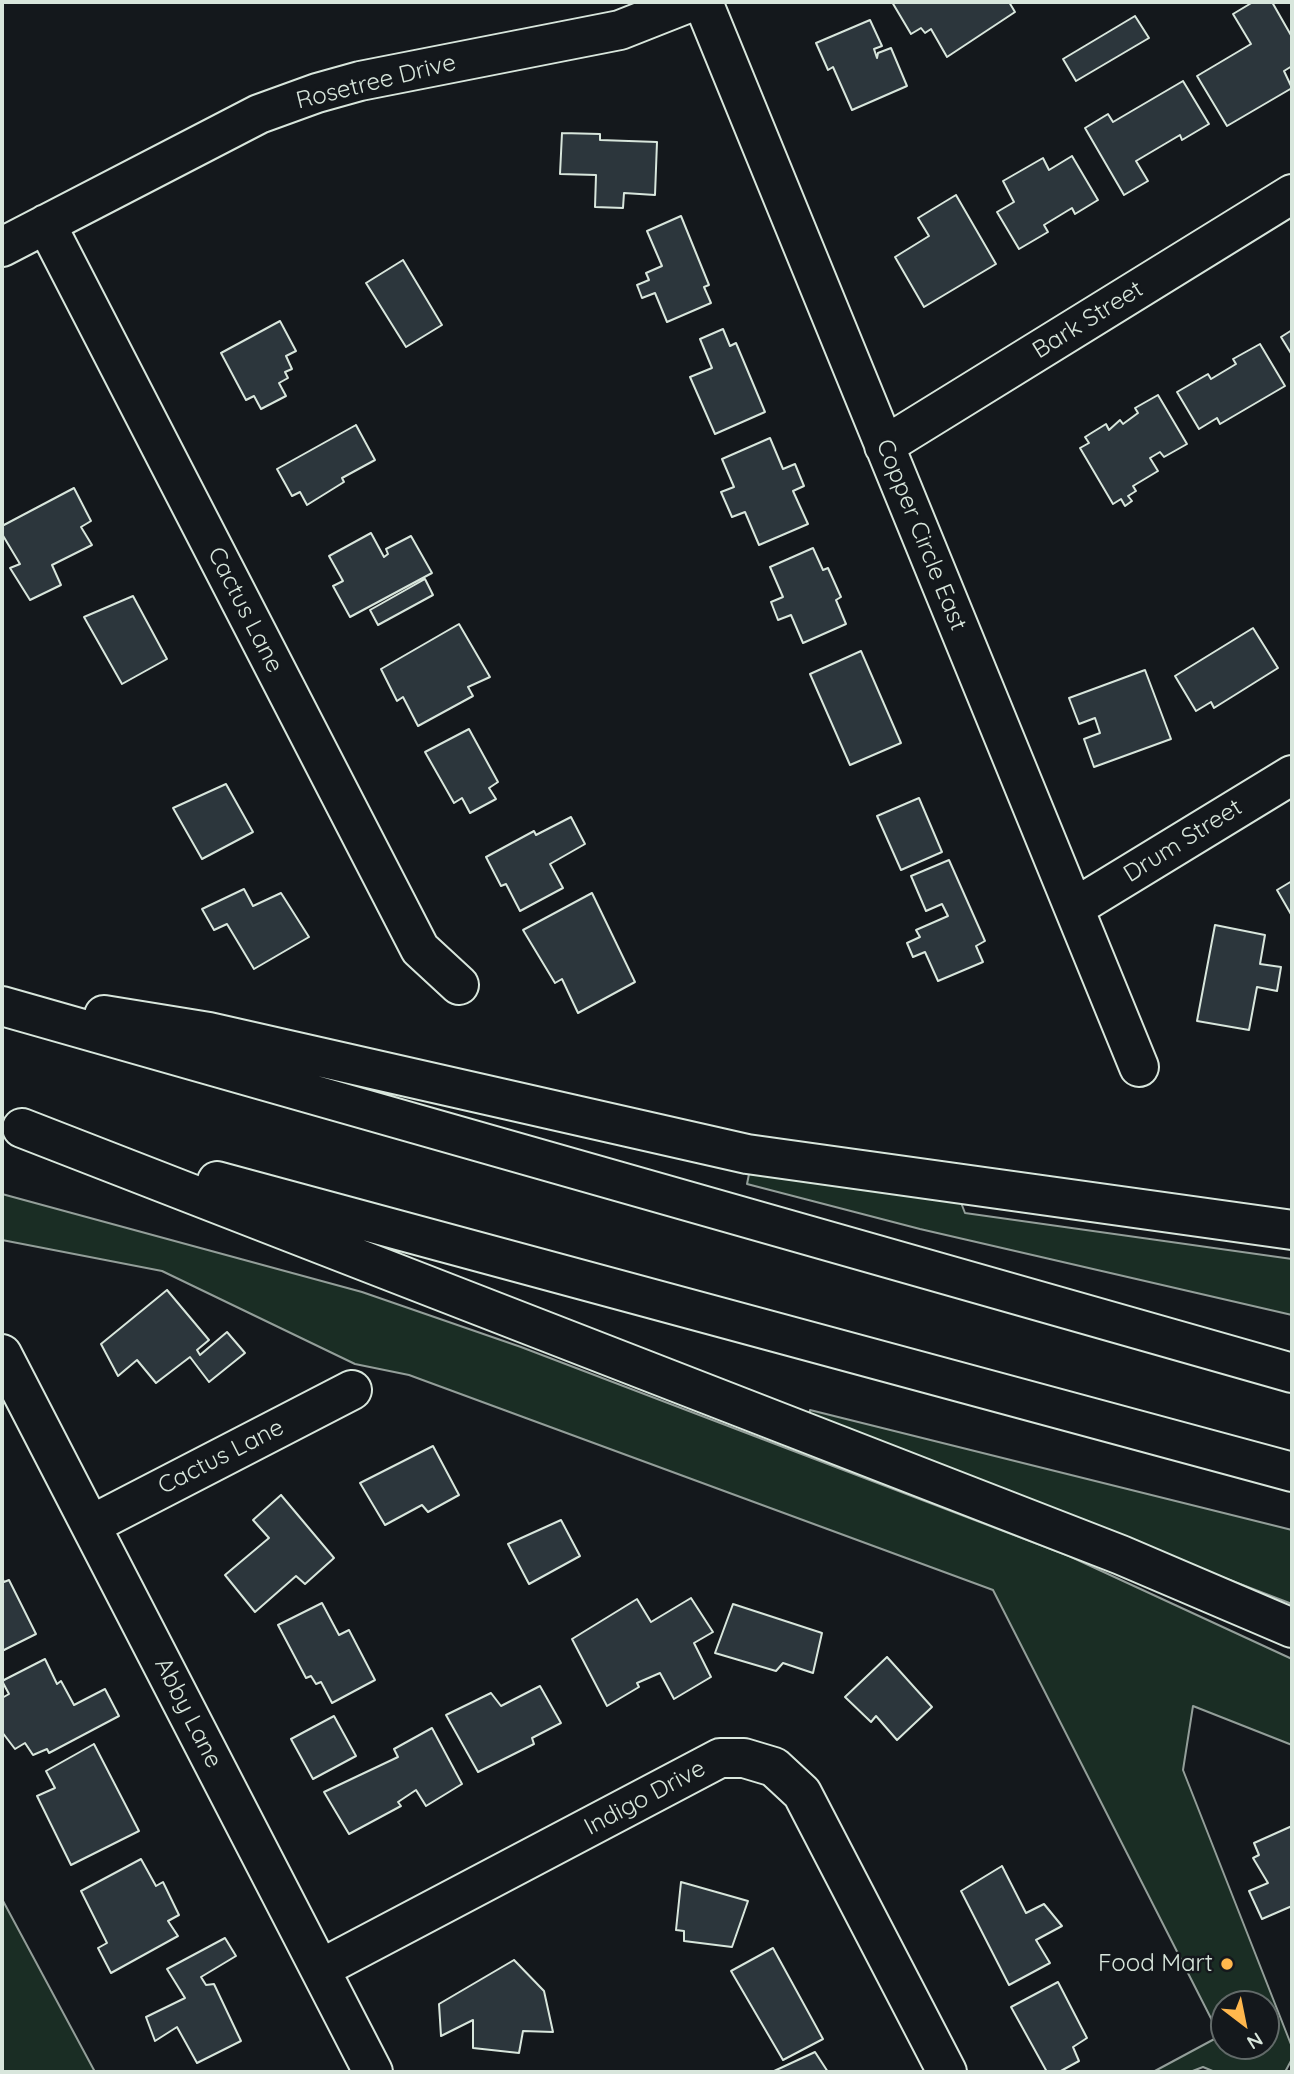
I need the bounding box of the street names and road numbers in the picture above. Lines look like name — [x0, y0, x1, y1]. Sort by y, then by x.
street label: Rosetree Drive — [293, 48, 459, 116]
street label: Bark Street — [1028, 275, 1148, 365]
street label: Copper Circle East — [870, 435, 972, 635]
street label: Cactus Lane — [201, 542, 289, 678]
street label: Drum Street — [1118, 793, 1248, 889]
street label: Cactus Lane — [153, 1413, 289, 1501]
street label: Abby Lane — [148, 1653, 228, 1773]
street label: Indigo Drive — [580, 1754, 710, 1842]

